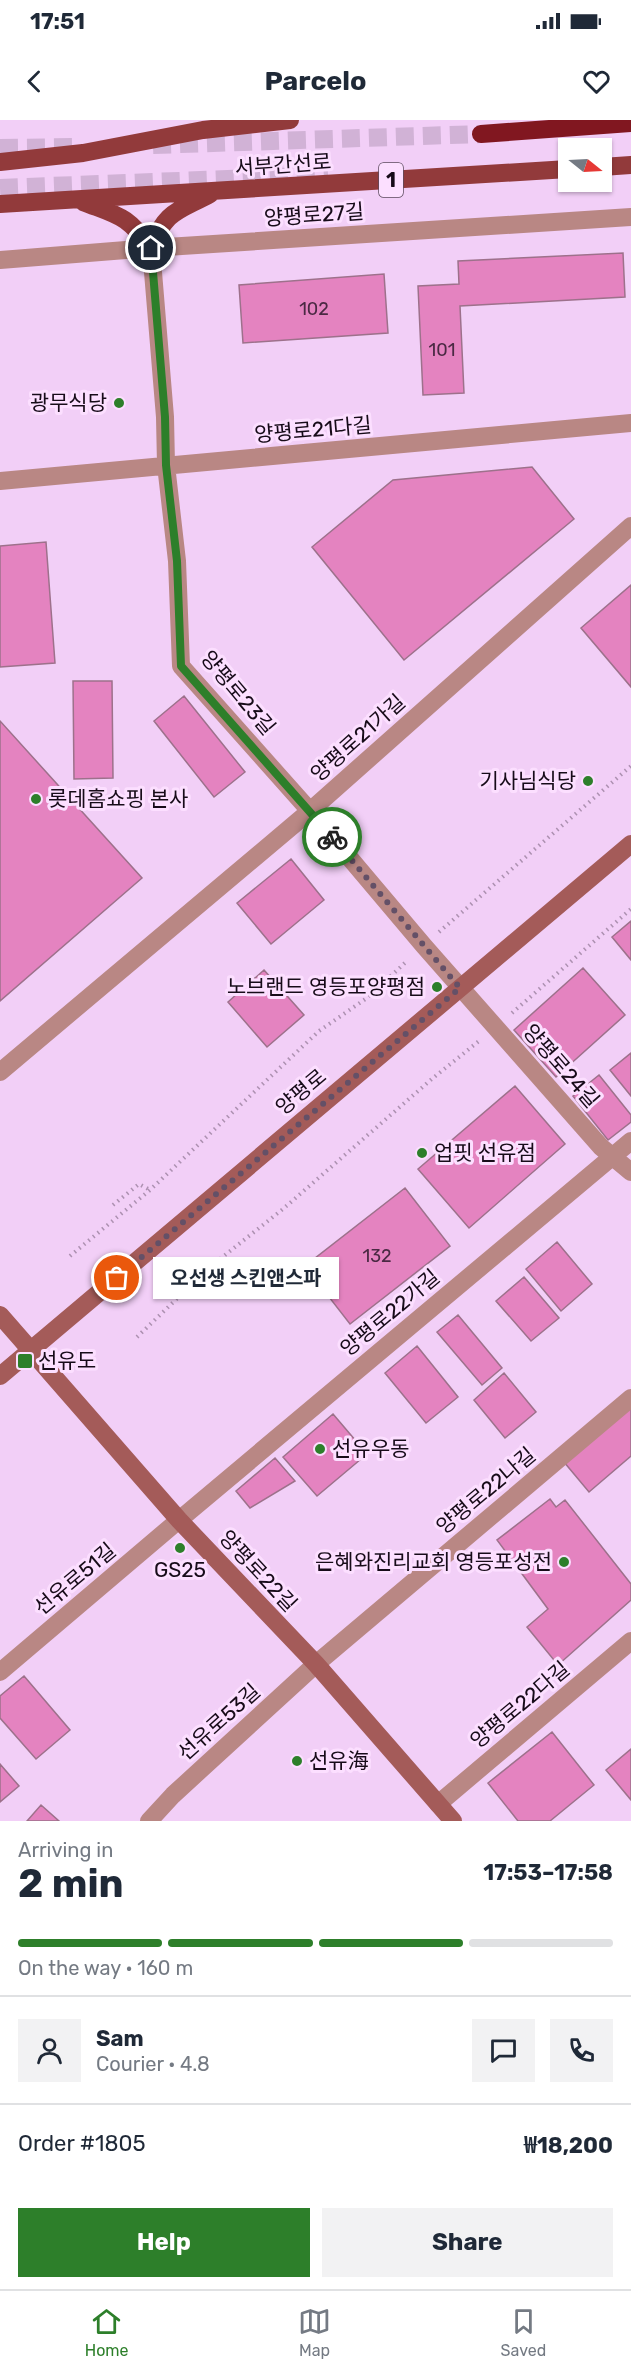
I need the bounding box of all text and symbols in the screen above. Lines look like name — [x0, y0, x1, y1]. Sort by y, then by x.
text: 17:51 — [30, 8, 85, 35]
icon: back — [18, 65, 51, 98]
text: Parcelo — [264, 65, 367, 97]
icon: heart — [580, 65, 613, 98]
north arrow — [558, 138, 612, 192]
map controls — [558, 138, 612, 192]
street label: 서부간선로 — [234, 149, 332, 180]
road number: 1 — [379, 163, 403, 197]
street label: 양평로27길 — [263, 199, 365, 230]
pin — [125, 222, 176, 273]
icon: home — [134, 231, 167, 264]
house number: 102 — [299, 298, 329, 320]
house number: 101 — [429, 339, 455, 361]
place label: 광무식당 — [30, 390, 107, 415]
marker: 광무식당 — [112, 396, 126, 410]
street label: 양평로21다길 — [253, 412, 373, 447]
street label: 양평로23길 — [196, 645, 281, 740]
street label: 양평로21가길 — [305, 689, 410, 786]
place label: 기사님식당 — [479, 768, 576, 793]
marker: 기사님식당 — [581, 774, 595, 788]
place label: 롯데홈쇼핑 본사 — [48, 786, 188, 811]
marker: 롯데홈쇼핑 본사 — [29, 792, 43, 806]
courier — [302, 807, 362, 867]
icon: bike — [316, 821, 349, 854]
place label: 노브랜드 영등포양평점 — [227, 974, 425, 999]
marker: 노브랜드 영등포양평점 — [430, 980, 444, 994]
street label: 양평로24길 — [518, 1019, 604, 1113]
street label: 양평로 — [270, 1063, 331, 1120]
place label: 업핏 선유점 — [434, 1140, 536, 1165]
marker: 업핏 선유점 — [415, 1146, 429, 1160]
house number: 132 — [362, 1245, 392, 1267]
pin — [91, 1252, 142, 1303]
callout: 오선생 스킨앤스파 — [153, 1257, 339, 1299]
icon: bag — [100, 1261, 133, 1294]
street label: 양평로22가길 — [335, 1264, 444, 1361]
text: 오선생 스킨앤스파 — [170, 1266, 322, 1290]
place label: 선유도 — [38, 1348, 96, 1373]
marker: 선유도 — [16, 1352, 34, 1370]
place label: 선유우동 — [332, 1436, 409, 1461]
marker: 선유우동 — [313, 1442, 327, 1456]
street label: 양평로22나길 — [431, 1442, 540, 1539]
street label: 양평로22길 — [214, 1525, 302, 1616]
street label: 선유로51길 — [29, 1537, 120, 1620]
marker: GS25 — [173, 1541, 187, 1555]
place label: 은혜와진리교회 영등포성전 — [315, 1549, 552, 1574]
marker: 은혜와진리교회 영등포성전 — [557, 1555, 571, 1569]
place label: GS25 — [154, 1557, 206, 1582]
street label: 양평로22다길 — [465, 1656, 574, 1753]
street label: 선유로53길 — [172, 1678, 265, 1765]
place label: 선유海 — [309, 1748, 369, 1773]
marker: 선유海 — [290, 1754, 304, 1768]
text: Arriving in — [18, 1838, 113, 1862]
text: 17:53–17:58 — [483, 1859, 613, 1886]
text: 2 min — [18, 1861, 124, 1907]
text: On the way · 160 m — [18, 1956, 193, 1980]
button: person — [18, 2019, 81, 2082]
button: chat — [472, 2019, 535, 2082]
button: phone — [550, 2019, 613, 2082]
text: Sam — [96, 2025, 144, 2052]
text: Courier · 4.8 — [96, 2052, 210, 2076]
text: Order #1805 — [18, 2130, 145, 2157]
text: ₩18,200 — [524, 2132, 613, 2159]
button: Help — [18, 2208, 310, 2277]
button: Share — [322, 2208, 613, 2277]
tab: Home — [85, 2305, 129, 2360]
tab: Map — [298, 2305, 331, 2360]
tab: Saved — [501, 2305, 546, 2360]

